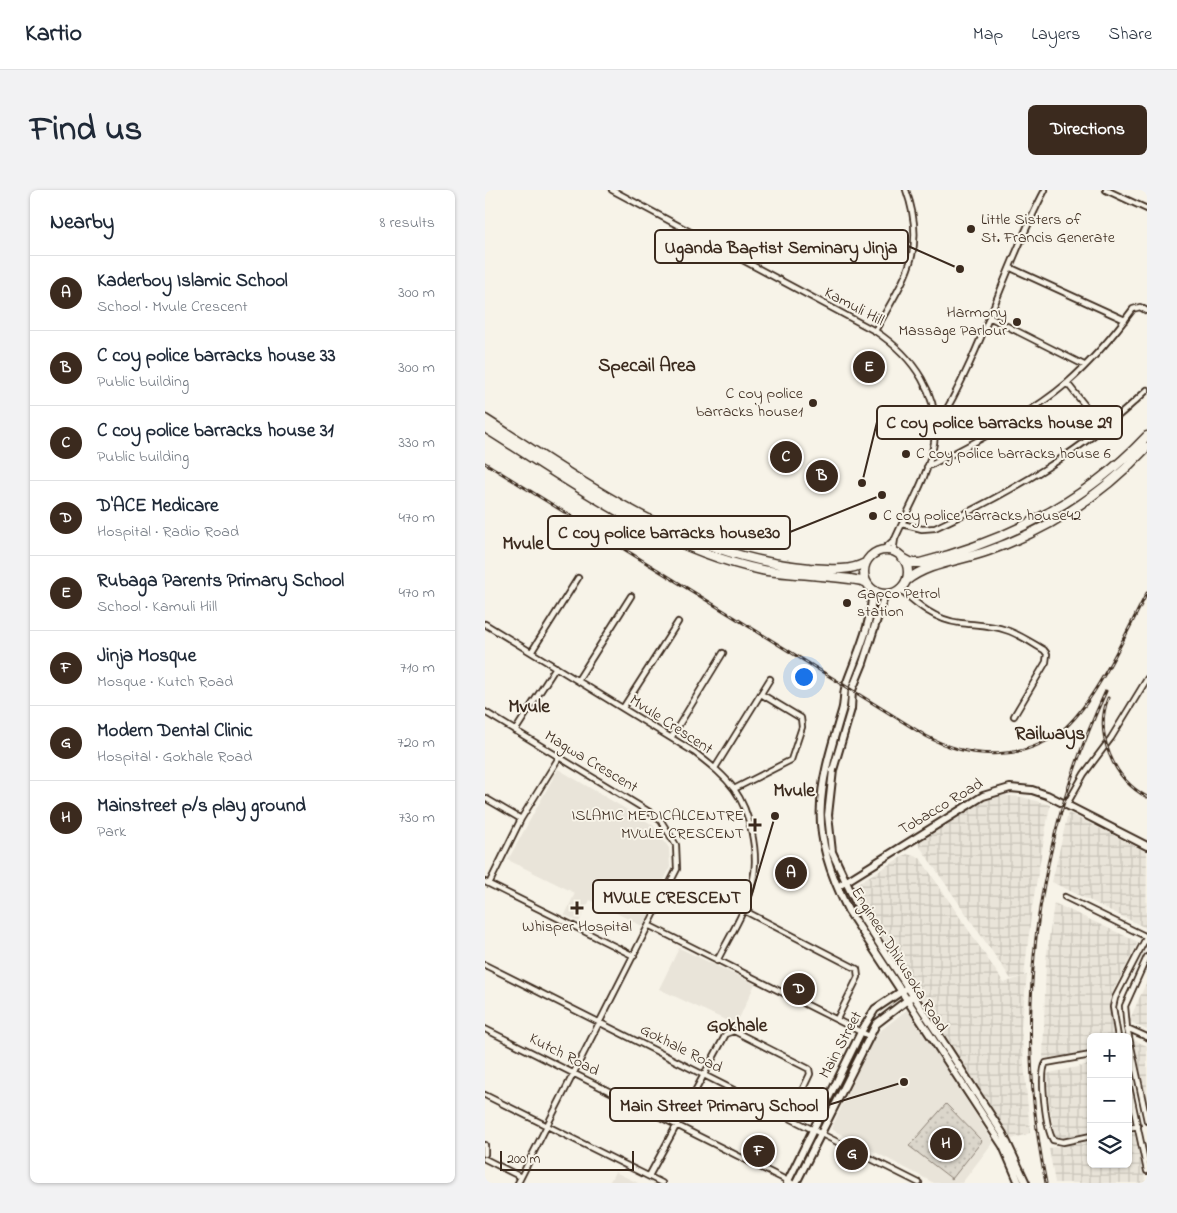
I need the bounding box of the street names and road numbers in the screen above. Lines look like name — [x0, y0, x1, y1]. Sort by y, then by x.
street label: Kamuli Hill — [820, 281, 889, 333]
street label: Mvule Crescent — [624, 689, 718, 761]
street label: Magwa Crescent — [540, 725, 643, 800]
street label: Tobacco Road — [894, 772, 988, 842]
street label: Engineer Dhikusoka Road — [844, 883, 954, 1037]
street label: Main Street — [813, 1006, 869, 1083]
street label: Gokhale Road — [636, 1018, 726, 1080]
street label: Kutch Road — [525, 1027, 603, 1083]

